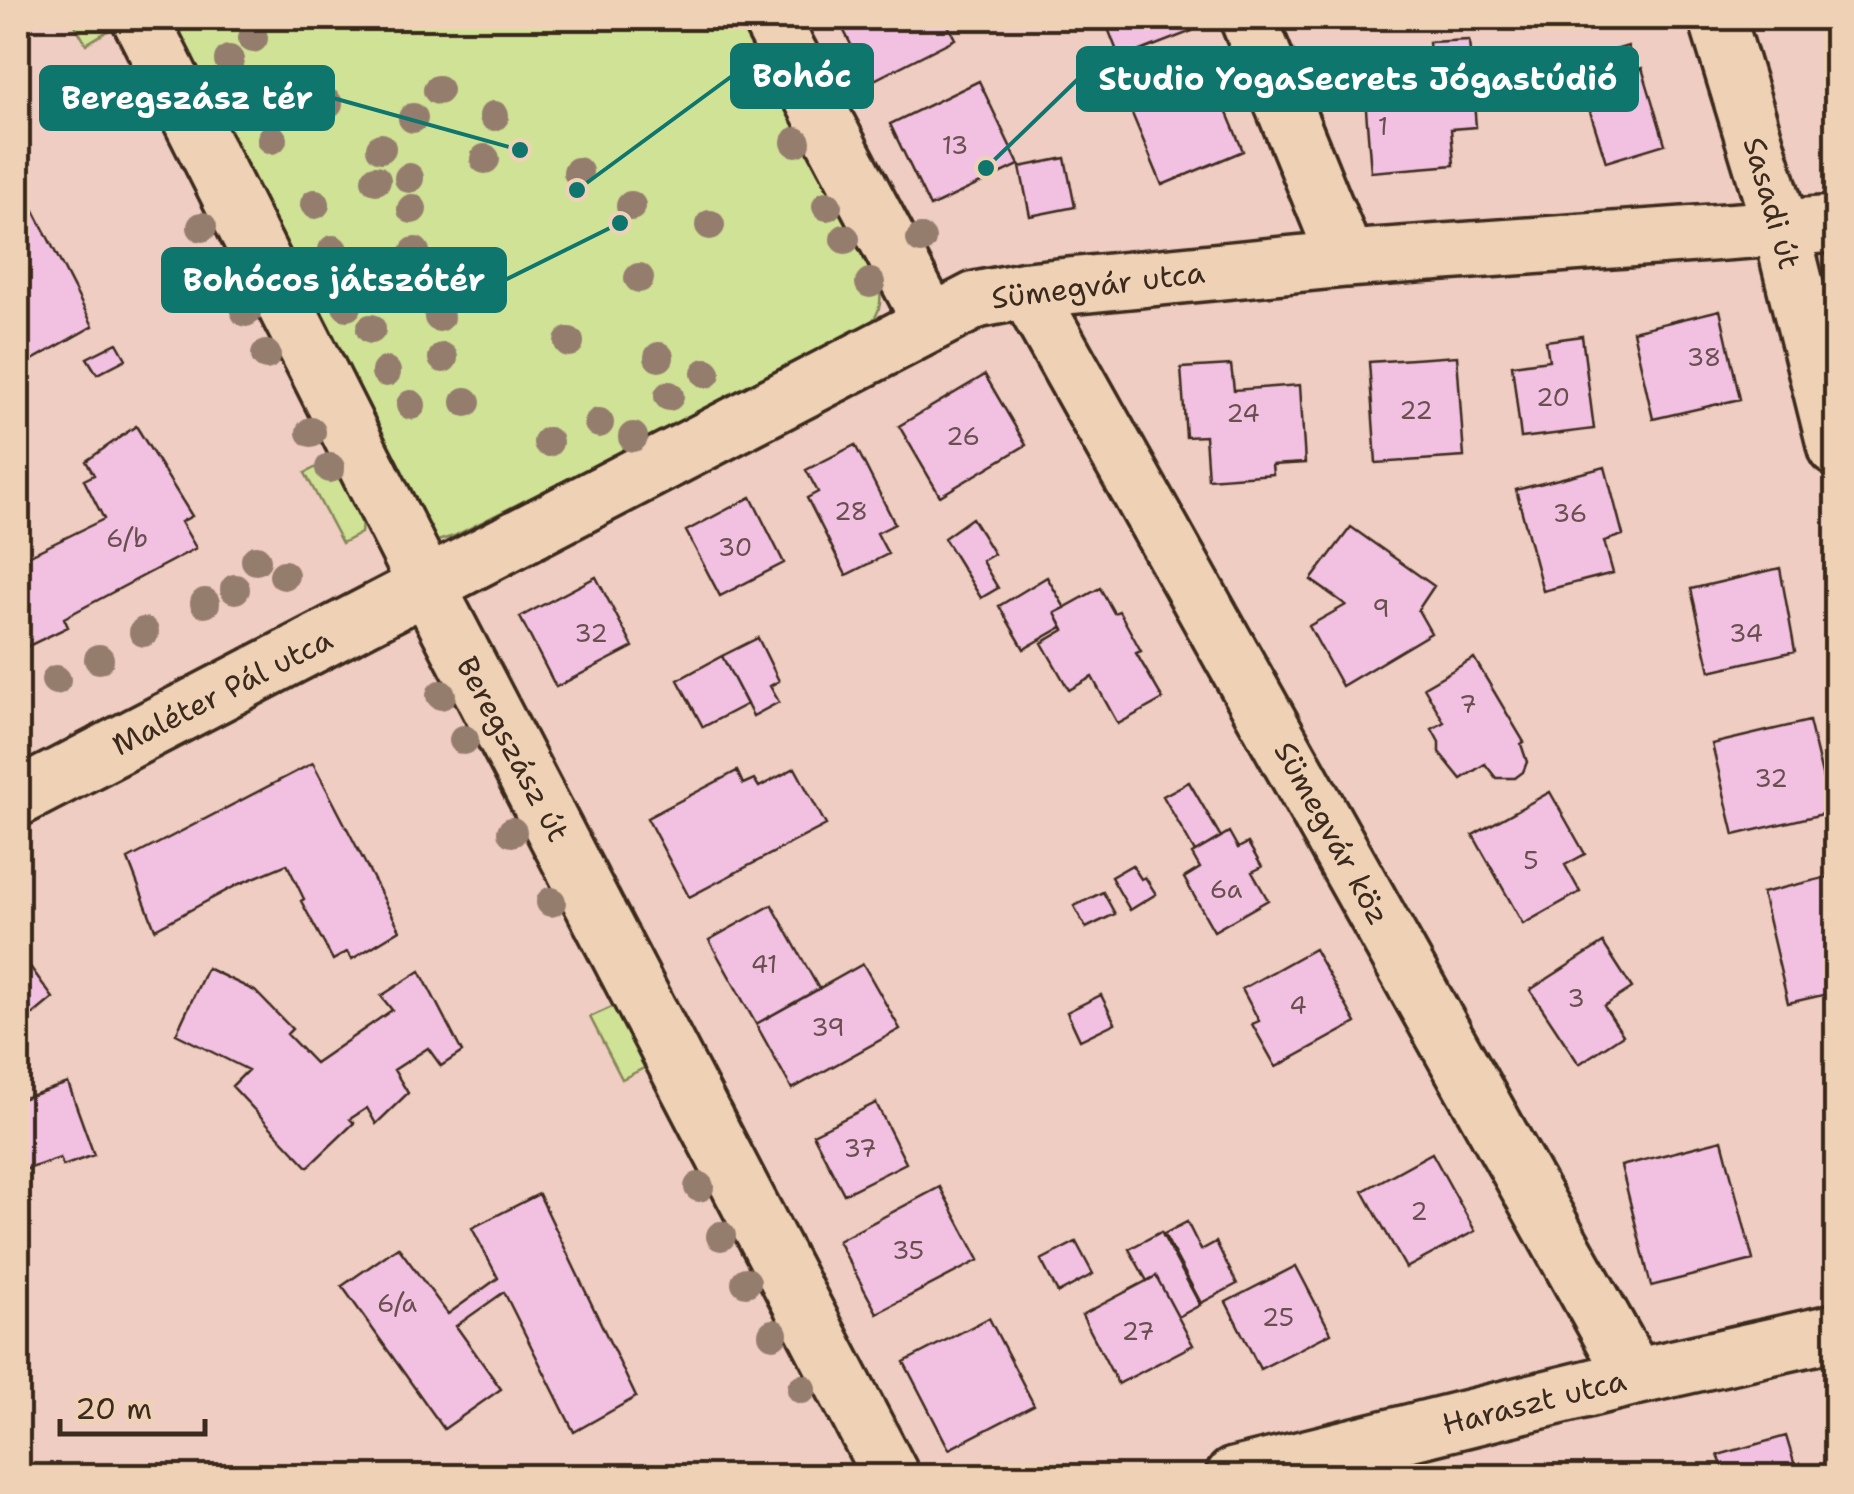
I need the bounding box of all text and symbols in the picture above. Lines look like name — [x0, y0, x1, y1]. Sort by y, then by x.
callout: Bohóc — [732, 45, 872, 107]
callout: Studio YogaSecrets Jógastúdió — [1078, 48, 1637, 110]
text: Bohóc — [752, 54, 852, 97]
text: Studio YogaSecrets Jógastúdió — [1098, 57, 1618, 100]
callout: Beregszász tér — [41, 67, 333, 129]
text: Beregszász tér — [61, 76, 313, 119]
house number: 1 — [1378, 109, 1388, 143]
house number: 13 — [942, 128, 968, 162]
street label: Sasadi út — [1734, 132, 1810, 274]
callout: Bohócos játszótér — [163, 249, 505, 311]
street label: Sümegvár utca — [989, 252, 1207, 318]
text: Bohócos játszótér — [183, 258, 485, 301]
house number: 38 — [1687, 340, 1721, 374]
house number: 20 — [1536, 380, 1570, 414]
house number: 22 — [1399, 393, 1433, 427]
house number: 24 — [1226, 396, 1260, 430]
house number: 26 — [946, 419, 980, 453]
house number: 28 — [834, 494, 868, 528]
house number: 36 — [1553, 496, 1587, 530]
house number: 6/b — [106, 521, 148, 555]
house number: 30 — [718, 530, 752, 564]
house number: 9 — [1372, 591, 1390, 625]
house number: 32 — [574, 616, 608, 650]
house number: 34 — [1729, 616, 1763, 650]
street label: Maléter Pál utca — [105, 619, 339, 765]
street label: Beregszász út — [447, 649, 579, 849]
house number: 7 — [1459, 687, 1477, 721]
street label: Sümegvár köz — [1265, 734, 1399, 932]
house number: 32 — [1754, 761, 1788, 795]
house number: 5 — [1523, 843, 1539, 877]
house number: 6a — [1210, 872, 1243, 906]
house number: 41 — [751, 947, 777, 981]
house number: 3 — [1567, 981, 1585, 1015]
house number: 4 — [1289, 988, 1307, 1022]
house number: 39 — [811, 1010, 845, 1044]
house number: 37 — [844, 1131, 876, 1165]
house number: 2 — [1410, 1194, 1428, 1228]
house number: 35 — [892, 1233, 924, 1267]
house number: 6/a — [377, 1286, 417, 1320]
house number: 25 — [1262, 1300, 1294, 1334]
house number: 27 — [1121, 1314, 1155, 1348]
street label: Haraszt utca — [1438, 1359, 1631, 1445]
scale bar — [60, 1374, 205, 1436]
text: 20 m — [75, 1388, 152, 1429]

